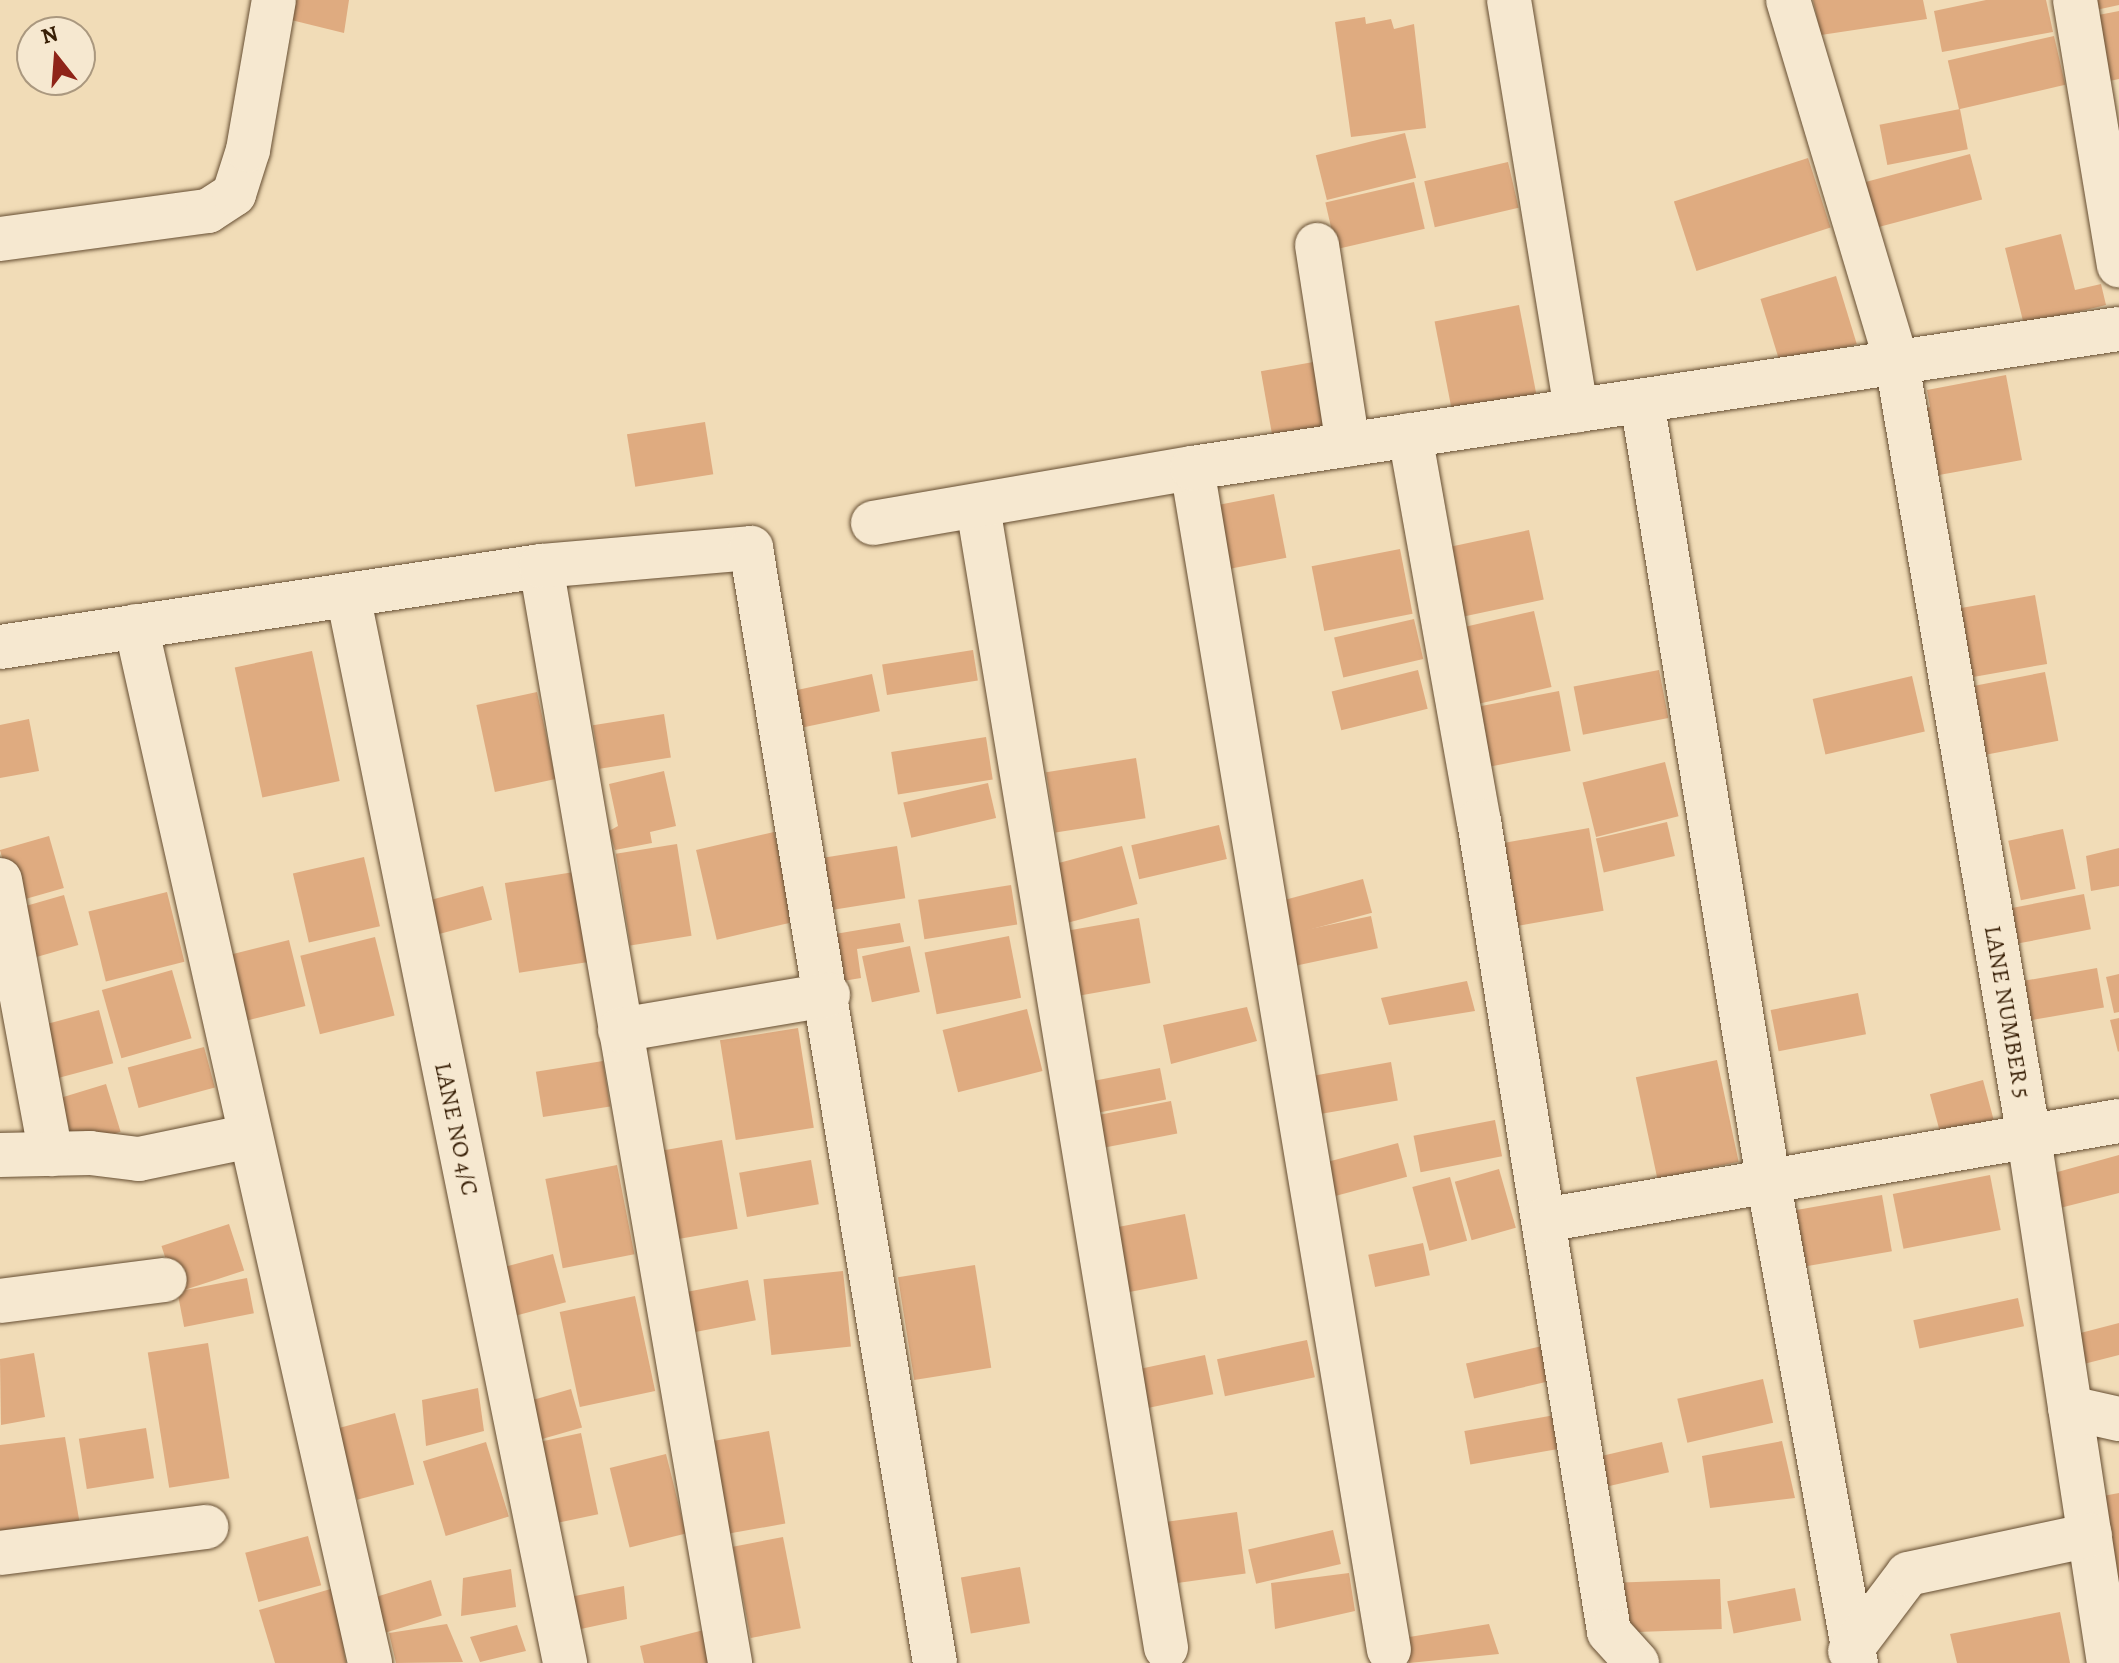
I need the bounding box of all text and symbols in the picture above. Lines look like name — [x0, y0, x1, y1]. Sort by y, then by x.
north arrow — [16, 16, 96, 96]
text: N — [38, 18, 62, 52]
street label: LANE NUMBER 5 — [1978, 923, 2036, 1101]
street label: LANE NO 4/C — [428, 1060, 484, 1198]

